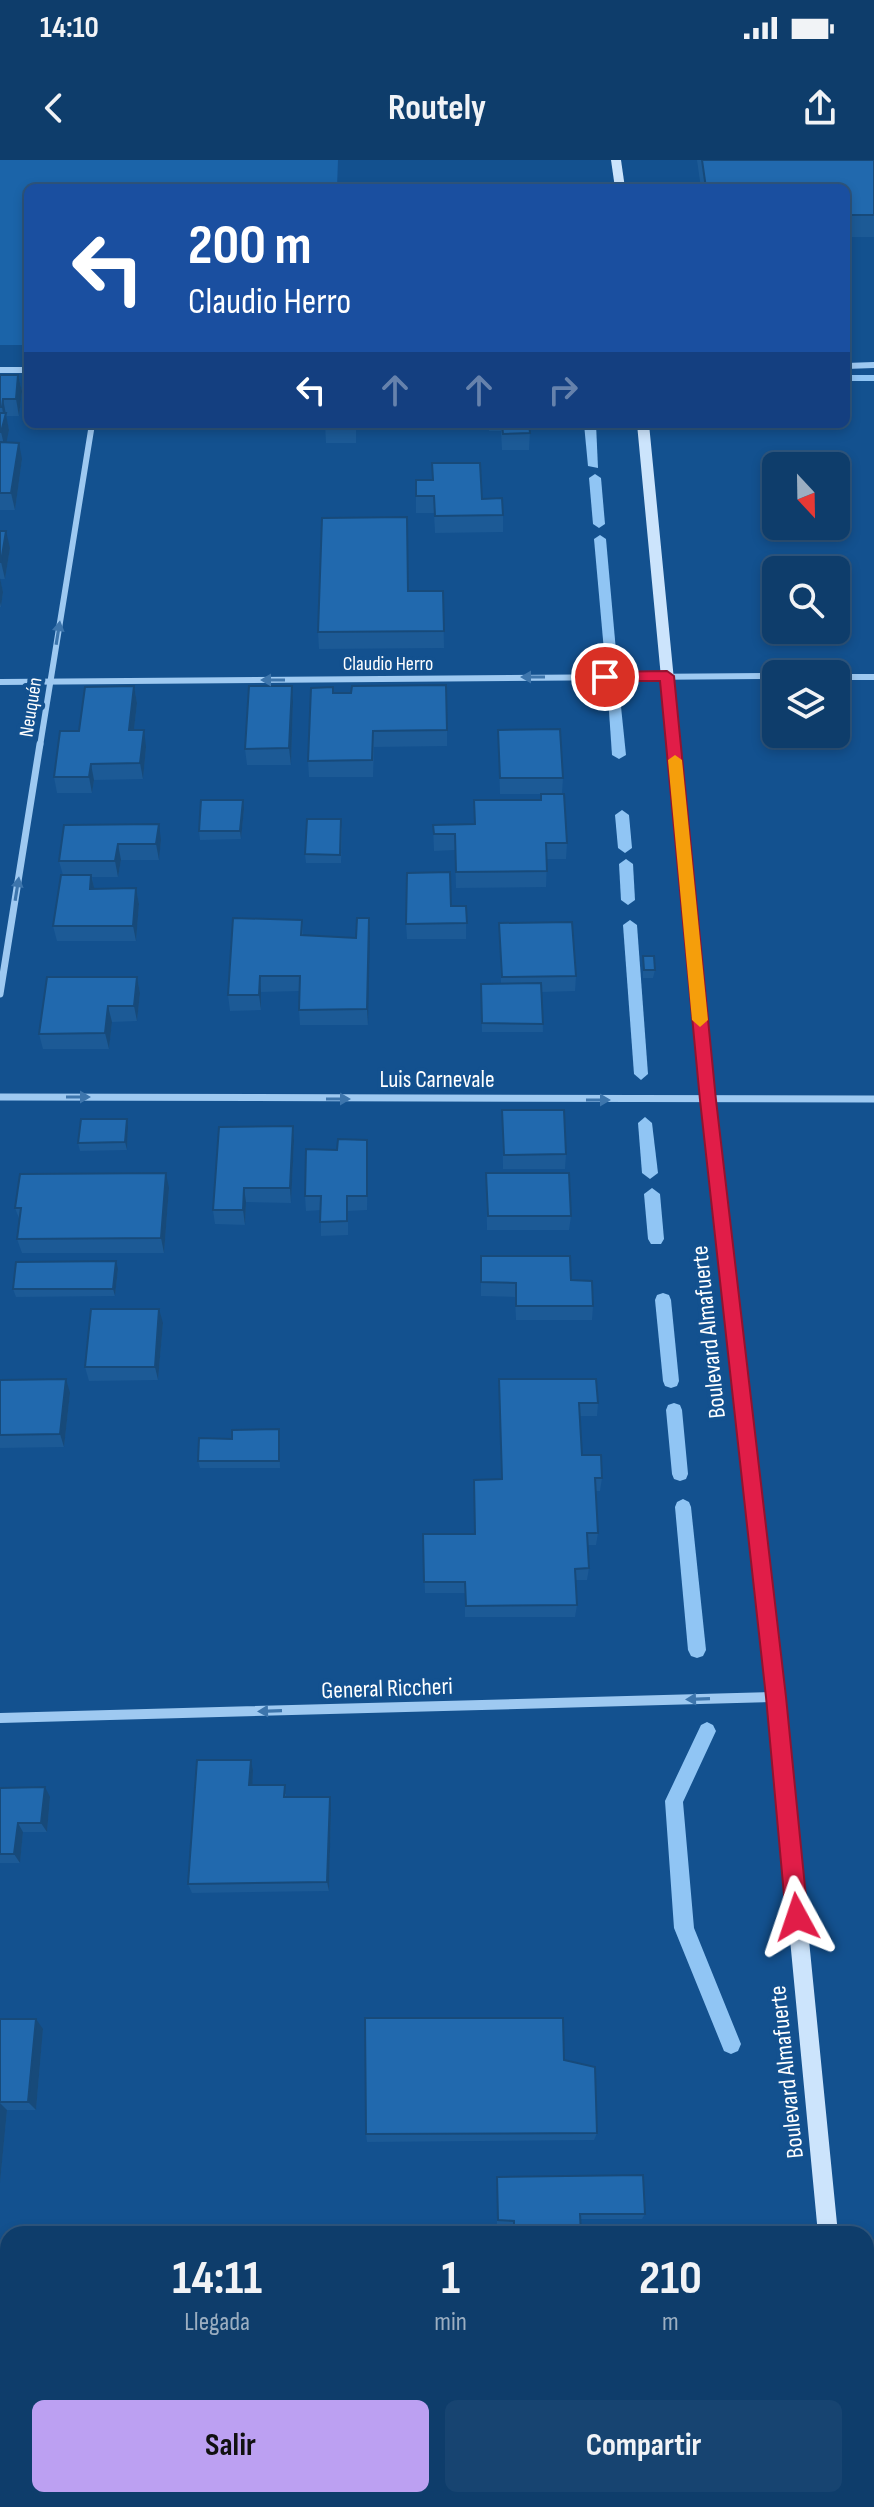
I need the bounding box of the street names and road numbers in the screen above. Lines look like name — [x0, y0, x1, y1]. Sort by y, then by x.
street label: Claudio Herro — [343, 652, 433, 676]
street label: Neuquén — [14, 676, 48, 739]
street label: Luis Carnevale — [379, 1065, 495, 1094]
street label: Boulevard Almafuerte — [685, 1244, 732, 1420]
street label: General Riccheri — [321, 1672, 453, 1705]
street label: Boulevard Almafuerte — [763, 1984, 810, 2160]

